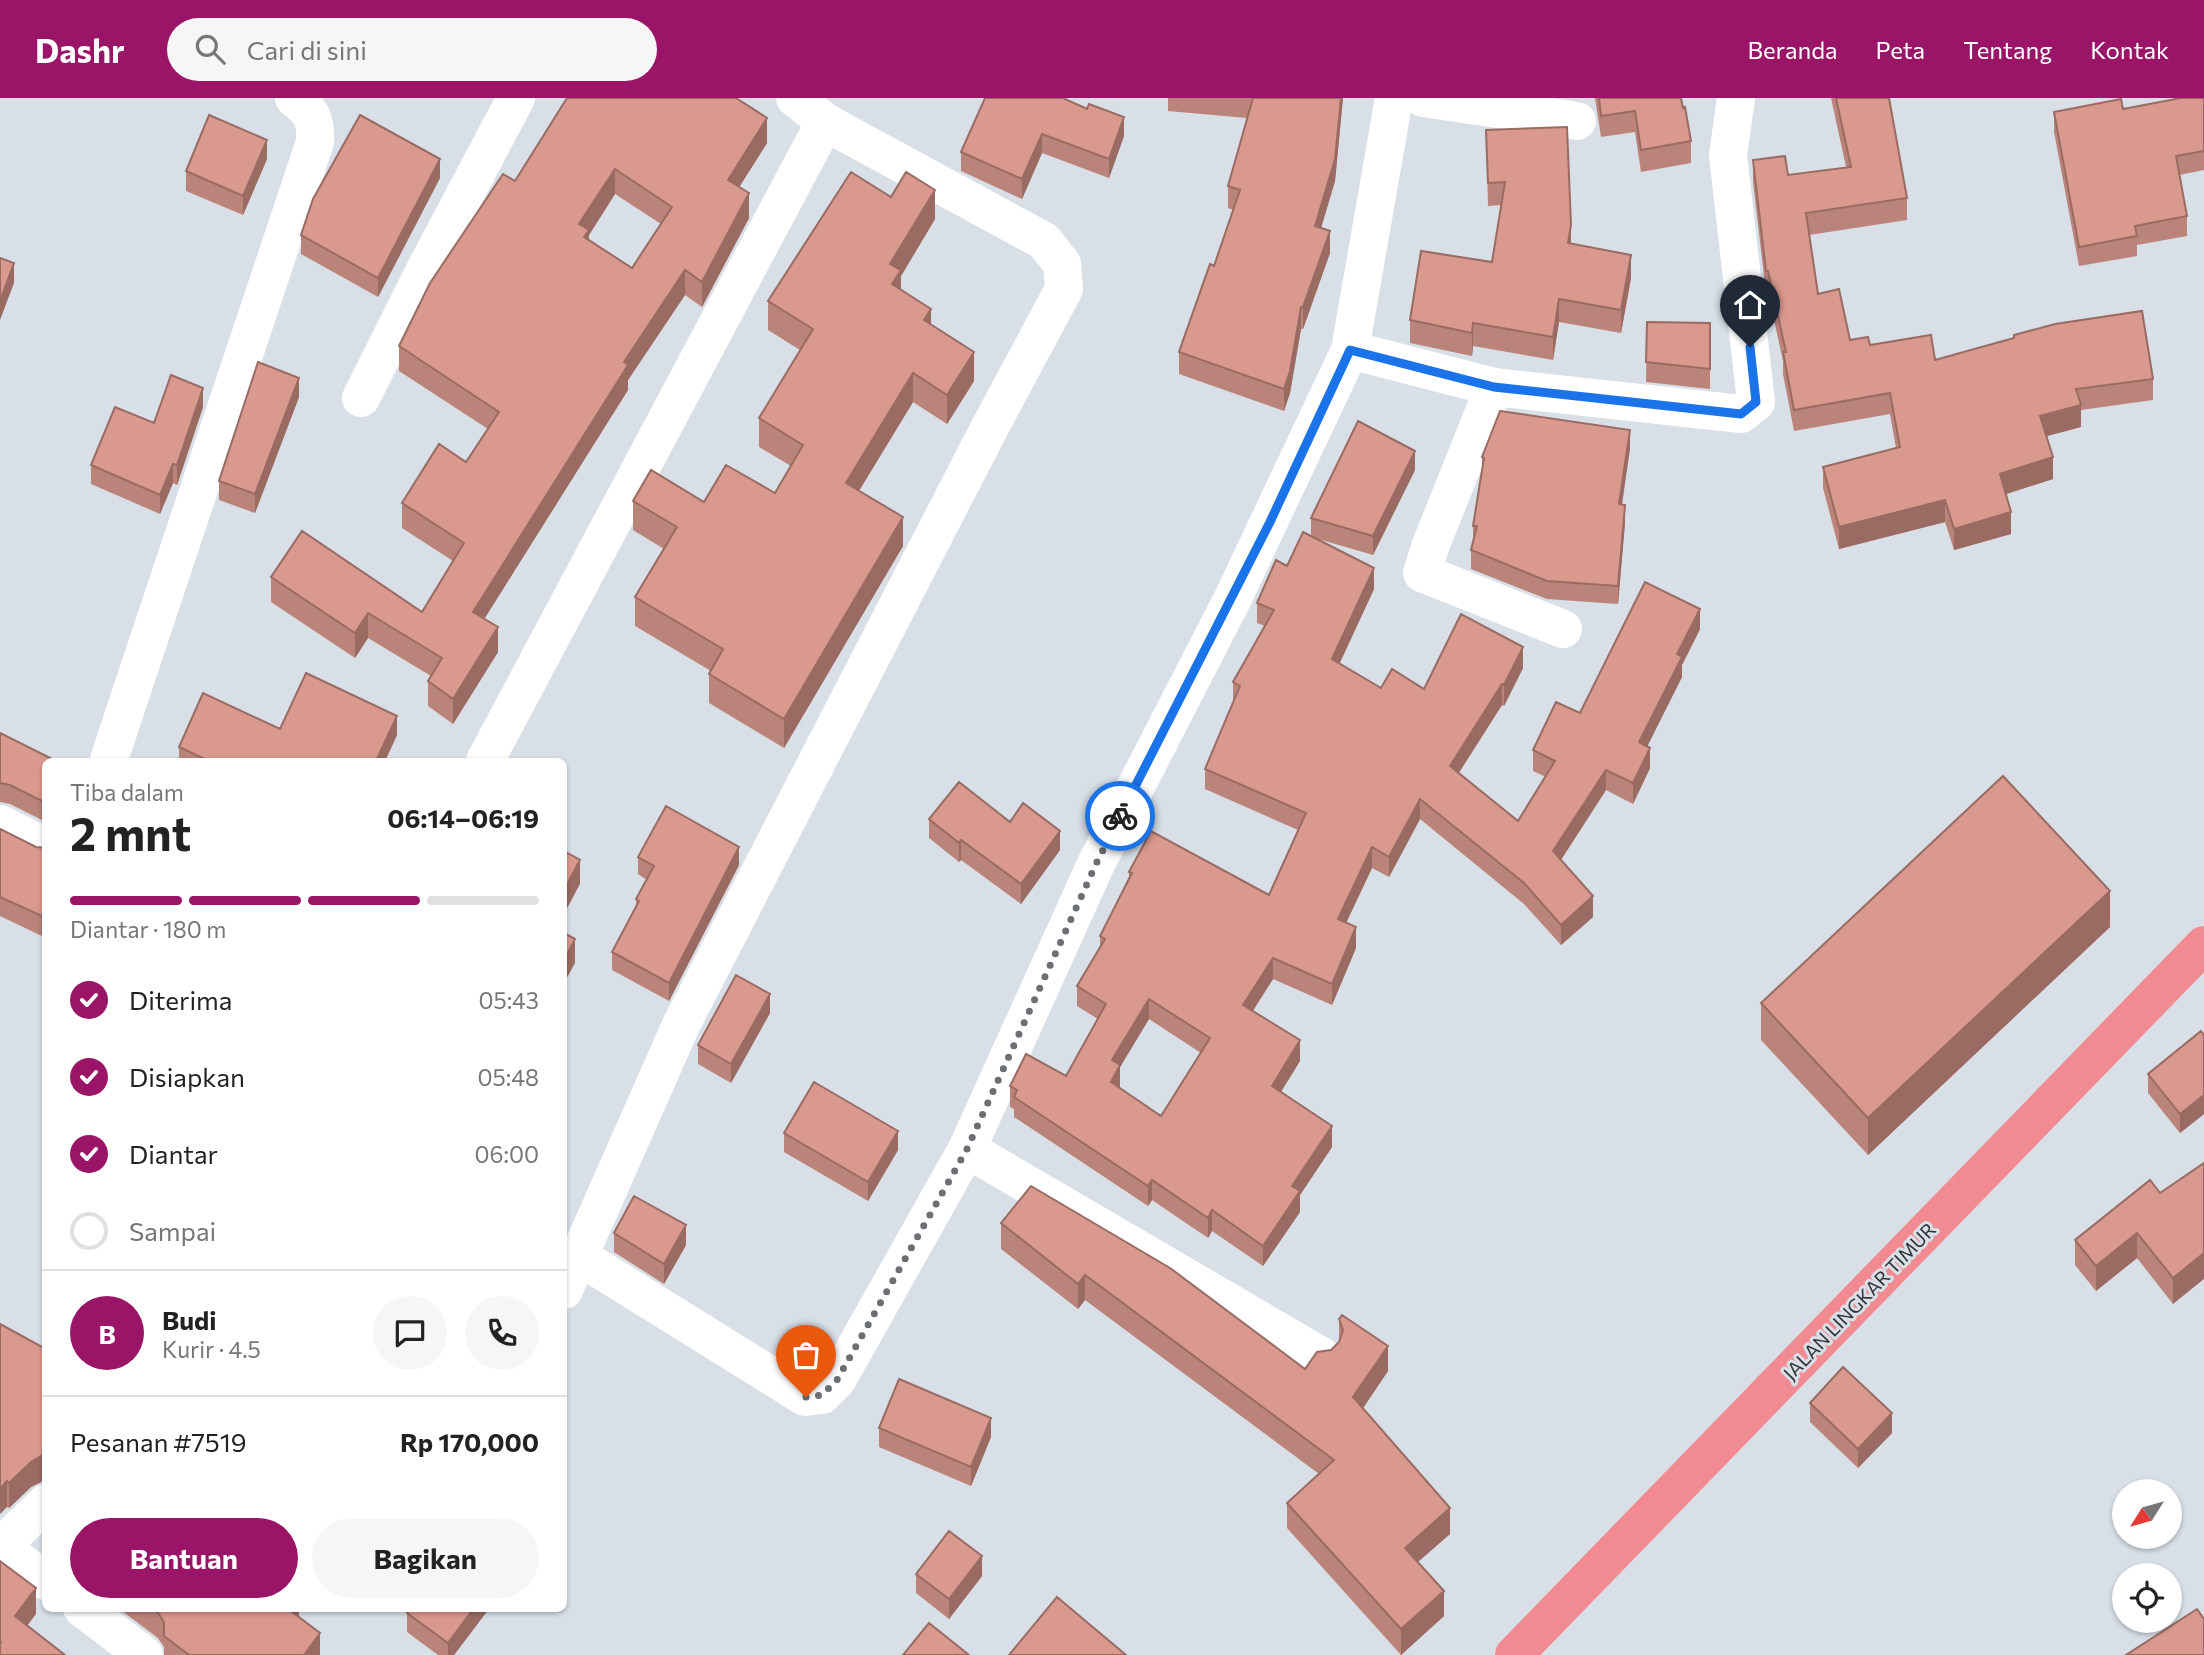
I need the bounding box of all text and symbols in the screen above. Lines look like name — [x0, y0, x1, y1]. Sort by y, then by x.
search box — [167, 18, 657, 81]
text: Dashr — [35, 29, 125, 70]
icon: search — [191, 30, 229, 68]
text: Cari di sini — [247, 34, 367, 65]
text: Beranda — [1747, 35, 1838, 64]
text: Peta — [1876, 35, 1925, 64]
text: Tentang — [1963, 35, 2052, 64]
text: Kontak — [2090, 35, 2169, 64]
pin — [1720, 275, 1780, 347]
icon: home — [1731, 286, 1769, 324]
text: Tiba dalam — [70, 778, 184, 806]
courier — [1085, 781, 1155, 851]
icon: bike — [1101, 797, 1139, 835]
text: 06:14–06:19 — [387, 802, 539, 833]
text: 2 mnt — [70, 804, 191, 860]
text: Diantar · 180 m — [70, 915, 226, 943]
icon: check — [70, 981, 108, 1019]
text: Diterima — [129, 984, 232, 1015]
text: 05:43 — [478, 986, 539, 1014]
icon: check — [70, 1058, 108, 1096]
text: Disiapkan — [129, 1061, 245, 1092]
text: 05:48 — [478, 1063, 539, 1091]
icon: check — [70, 1135, 108, 1173]
text: Diantar — [129, 1138, 218, 1169]
text: 06:00 — [475, 1140, 539, 1168]
text: Sampai — [129, 1215, 216, 1246]
street label: JALAN LINGKAR TIMUR — [1778, 1218, 1940, 1384]
button: chat — [373, 1296, 447, 1370]
button: phone — [465, 1296, 539, 1370]
text: Budi — [162, 1304, 217, 1335]
text: B — [98, 1318, 116, 1349]
pin — [776, 1325, 836, 1397]
text: Kurir · 4.5 — [162, 1335, 261, 1363]
icon: bag — [787, 1336, 825, 1374]
text: Pesanan #7519 — [70, 1426, 247, 1457]
text: Rp 170,000 — [400, 1426, 539, 1457]
north arrow — [2112, 1479, 2182, 1549]
map controls — [2112, 1479, 2182, 1633]
button: Bantuan — [70, 1518, 298, 1598]
button: Bagikan — [312, 1518, 539, 1598]
button: locate — [2112, 1563, 2182, 1633]

